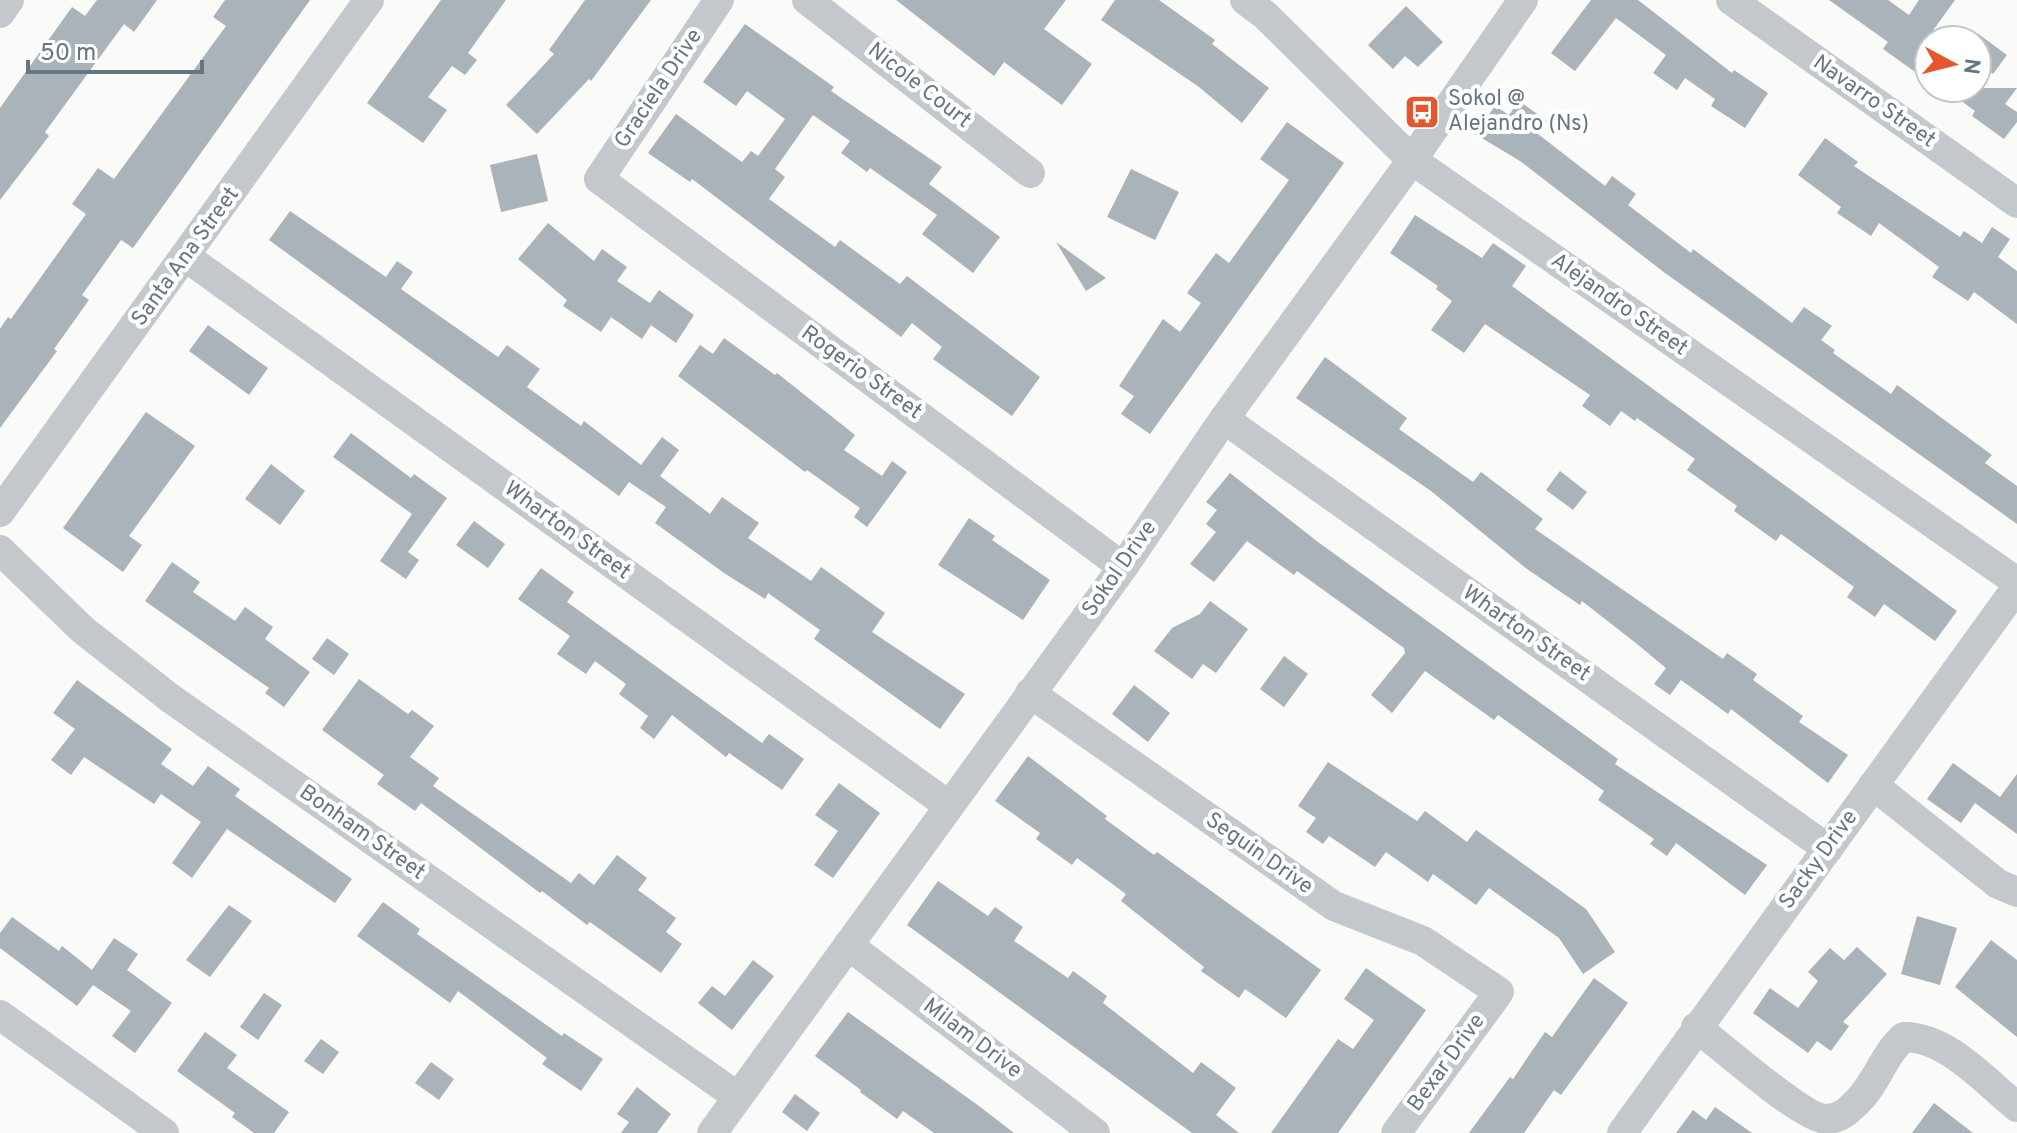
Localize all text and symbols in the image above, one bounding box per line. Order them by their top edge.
scale bar [28,24,202,74]
street label: Graciela Drive [609,24,709,154]
north arrow [1913,24,1993,104]
street label: Nicole Court [862,37,976,135]
text: 50 m [40,39,96,69]
street label: Navarro Street [1807,50,1941,154]
text: N [1956,57,1985,76]
place label: Sokol @ Alejandro (Ns) [1448,86,1589,138]
bus stop icon: Sokol @ Alejandro (Ns) [1403,93,1441,131]
street label: Santa Ana Street [126,182,246,332]
street label: Alejandro Street [1545,248,1693,362]
street label: Rogerio Street [795,320,927,426]
street label: Wharton Street [498,476,636,586]
street label: Sokol Drive [1077,516,1163,622]
street label: Wharton Street [1457,580,1595,688]
street label: Bonham Street [294,780,430,886]
street label: Sacky Drive [1774,805,1864,915]
street label: Seguin Drive [1200,807,1318,901]
street label: Milam Drive [917,993,1027,1085]
street label: Bexar Drive [1402,1009,1492,1117]

